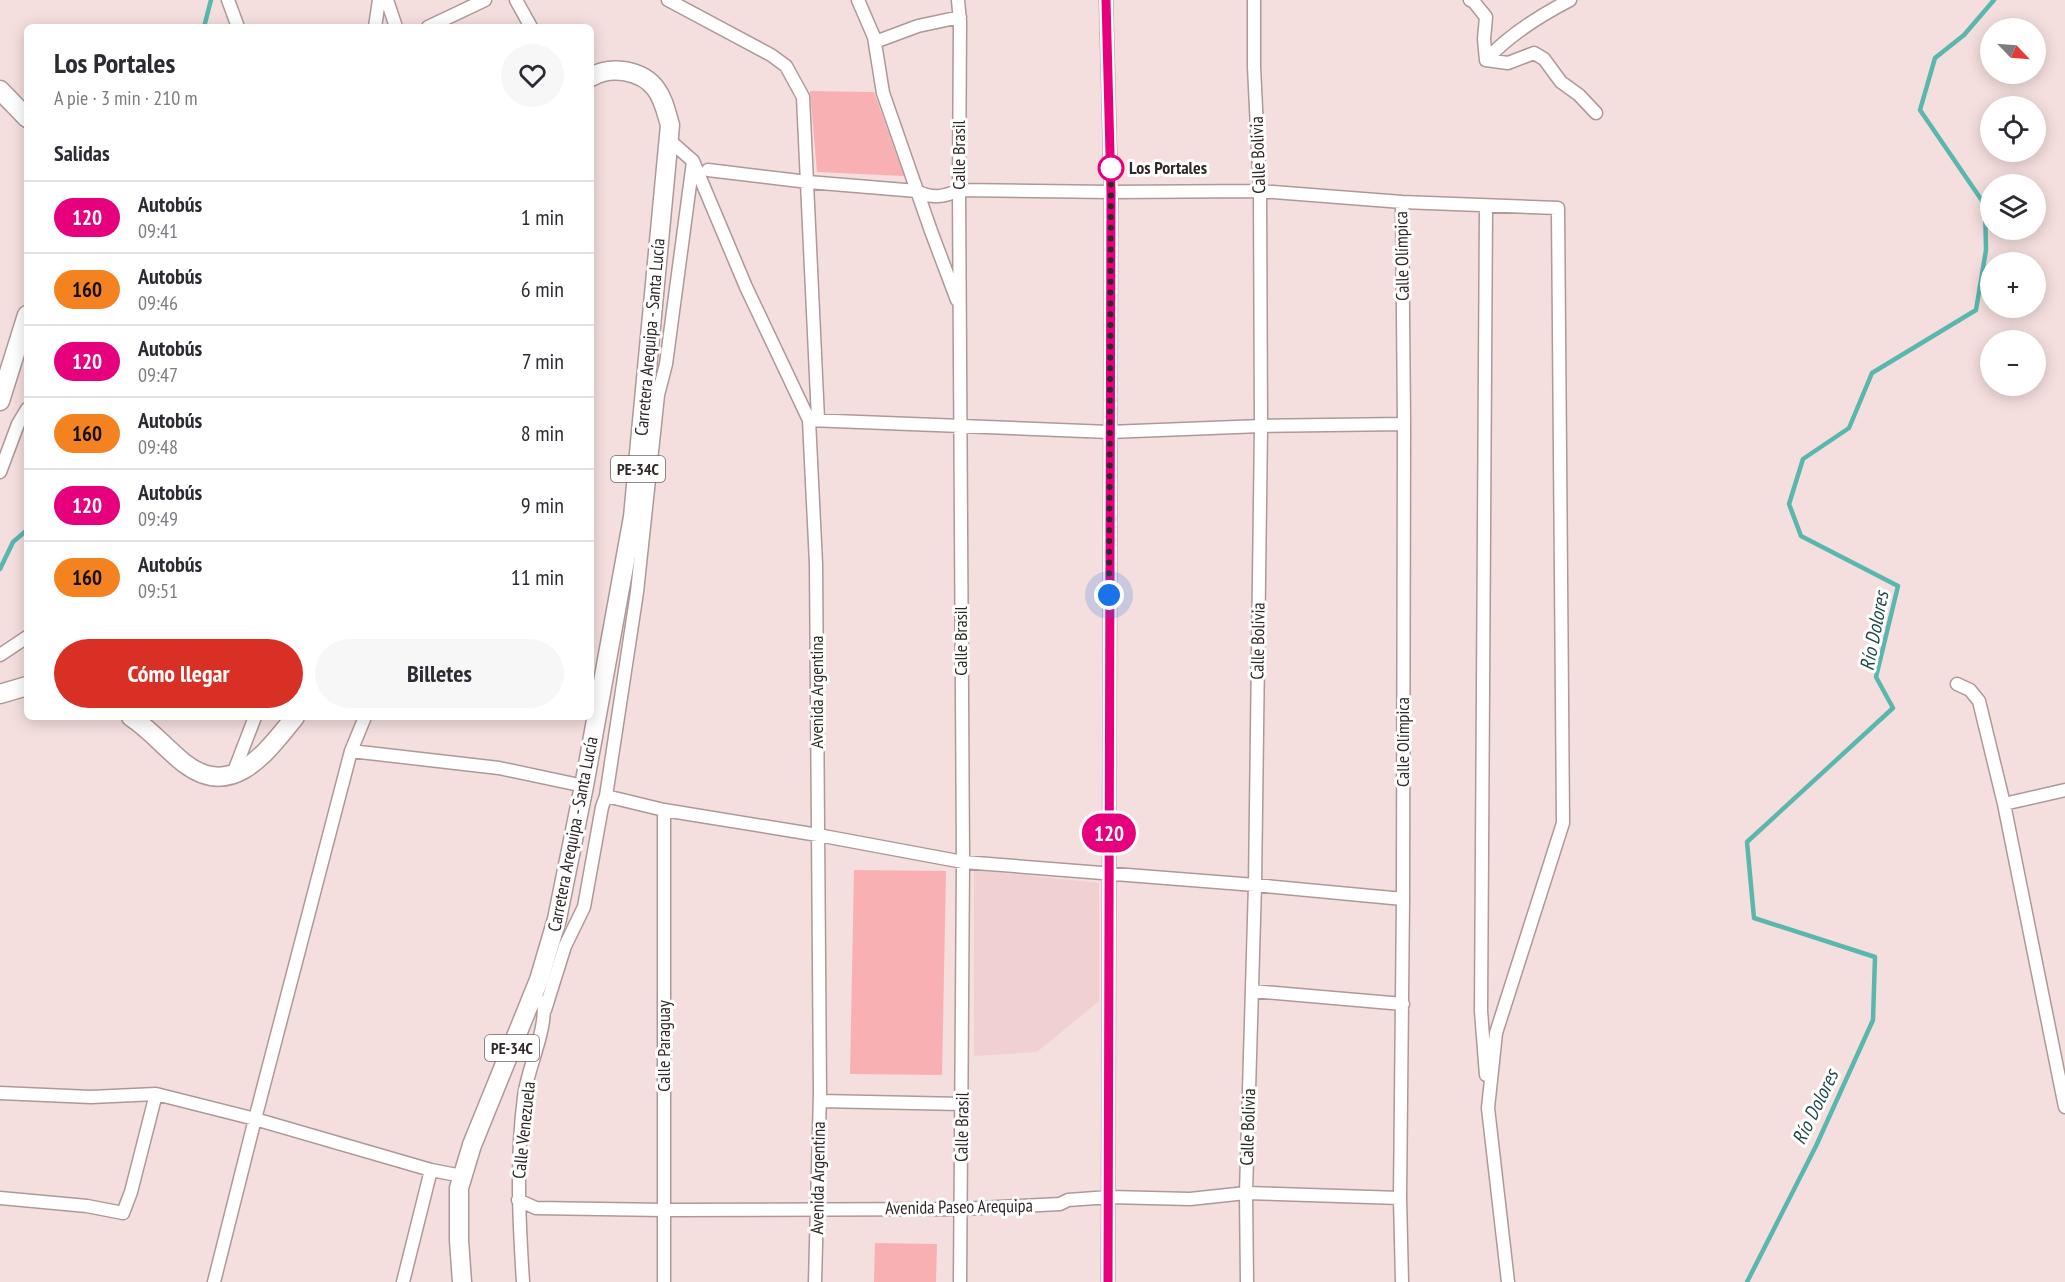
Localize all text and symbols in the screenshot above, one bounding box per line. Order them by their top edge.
north arrow [1980,18,2046,84]
map controls [1980,18,2046,396]
text: Los Portales [54,44,175,81]
button: heart [501,44,564,107]
text: A pie · 3 min · 210 m [54,85,197,111]
button: locate [1980,96,2046,162]
street label: Calle Bolivia [1245,116,1270,194]
street label: Calle Brasil [947,119,970,190]
text: Salidas [54,139,110,167]
marker: Los Portales [1098,155,1124,181]
place label: Los Portales [1129,156,1207,179]
button: layers [1980,174,2046,240]
text: Autobús [138,190,202,218]
text: 1 min [521,203,564,231]
text: 120 [72,204,102,231]
street label: Calle Olímpica [1389,211,1414,301]
text: 09:41 [138,218,178,244]
street label: Carretera Arequipa - Santa Lucía [629,237,670,437]
button: + [1980,252,2046,318]
text: Autobús [138,262,202,290]
text: 6 min [521,275,564,303]
text: 160 [72,276,102,303]
text: 09:46 [138,290,178,316]
button: − [1980,330,2046,396]
text: Autobús [138,334,202,362]
text: 7 min [522,347,564,375]
text: 120 [72,348,102,375]
text: 09:47 [138,362,178,388]
text: Autobús [138,406,202,434]
text: 8 min [521,419,564,447]
text: 160 [72,420,102,447]
text: 09:48 [138,434,178,460]
road number: PE-34C [611,456,665,482]
text: Autobús [138,478,202,506]
text: 9 min [521,491,564,519]
text: 120 [72,492,102,519]
text: 09:49 [138,506,178,532]
text: Autobús [138,550,202,578]
text: 11 min [511,563,564,591]
text: 160 [72,564,102,591]
text: 09:51 [138,578,178,604]
your location [1094,580,1124,610]
water label: Río Dolores [1854,587,1895,673]
street label: Calle Bolivia [1245,602,1270,680]
street label: Calle Brasil [949,605,972,676]
street label: Avenida Argentina [805,635,828,749]
button: Cómo llegar [54,639,303,708]
button: Billetes [315,639,564,708]
street label: Calle Olímpica [1391,697,1414,787]
street label: Carretera Arequipa - Santa Lucía [542,734,603,933]
line badge: 120 [1074,814,1144,852]
text: 120 [1094,820,1124,847]
street label: Calle Paraguay [652,1000,675,1092]
road number: PE-34C [485,1035,539,1061]
water label: Río Dolores [1786,1063,1845,1149]
street label: Calle Venezuela [507,1080,540,1180]
street label: Calle Bolivia [1235,1088,1260,1166]
street label: Calle Brasil [949,1091,974,1162]
street label: Avenida Argentina [805,1121,830,1235]
street label: Avenida Paseo Arequipa [885,1194,1033,1219]

